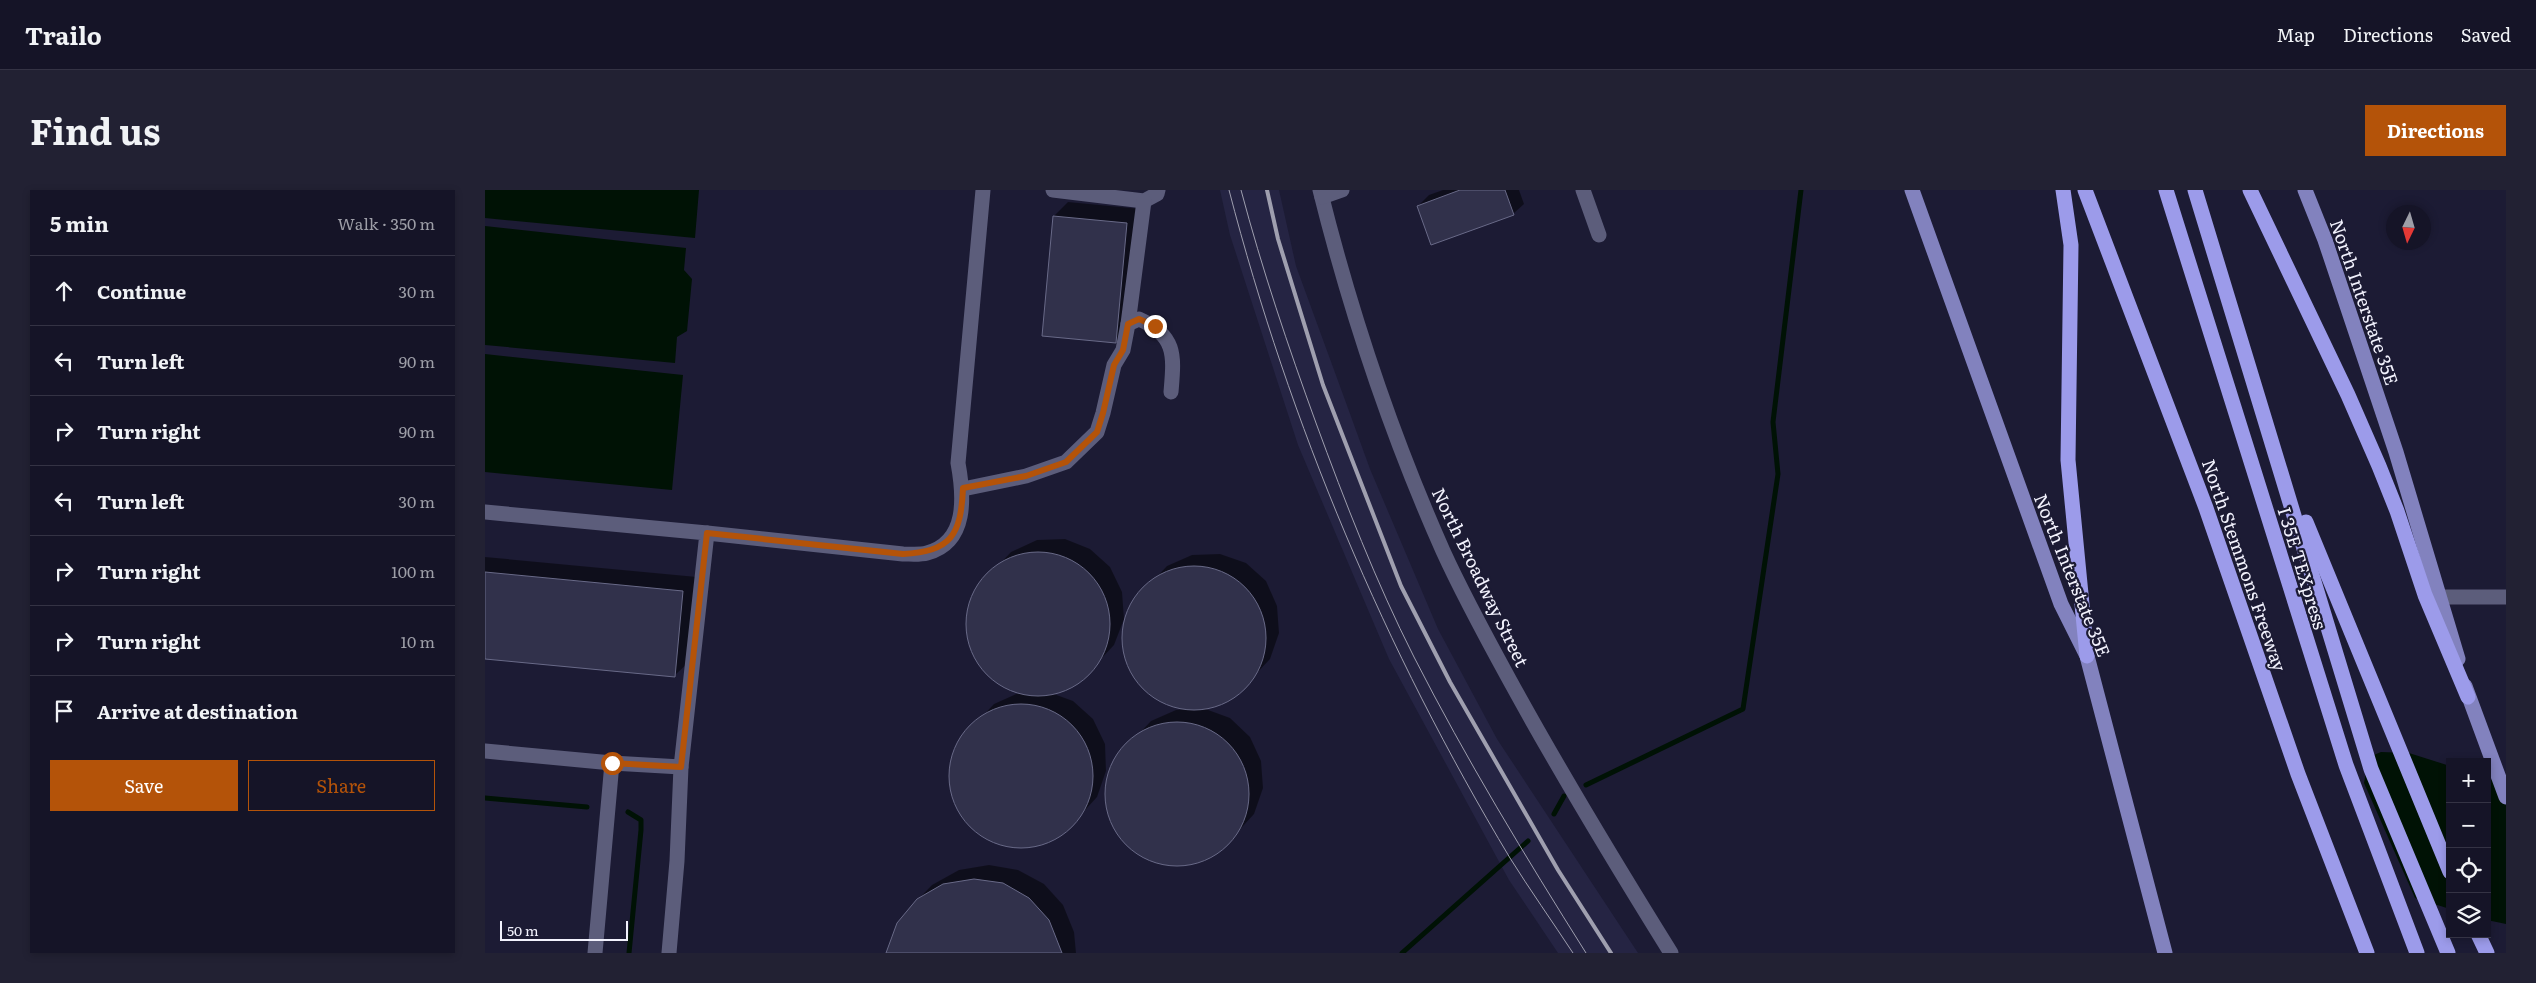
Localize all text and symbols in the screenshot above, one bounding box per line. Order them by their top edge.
text: Trailo [25,17,102,52]
text: Map [2277,21,2315,48]
text: Directions [2343,21,2433,48]
text: Saved [2461,21,2511,48]
text: Find us [30,104,160,156]
button: Directions [2365,105,2506,156]
north arrow [2386,205,2431,250]
text: 5 min [50,207,109,238]
text: Walk · 350 m [338,211,435,235]
street label: North Interstate 35E [2324,215,2406,389]
icon: ahead [50,277,78,305]
text: Continue [97,277,186,305]
text: 30 m [398,279,435,303]
route end [1144,315,1167,338]
icon: left [50,347,78,375]
text: Turn left [97,347,184,375]
text: 90 m [399,349,435,373]
icon: right [50,417,78,445]
text: Turn right [97,417,201,445]
text: 90 m [399,419,435,443]
street label: North Stemmons Freeway [2196,455,2294,675]
street label: North Broadway Street [1426,483,1536,672]
icon: left [50,487,78,515]
text: Turn left [97,487,184,515]
text: 30 m [398,489,435,513]
street label: North Interstate 35E [2028,489,2118,661]
street label: I 35E TEXpress [2272,503,2334,633]
icon: right [50,557,78,585]
text: Turn right [97,557,201,585]
text: 100 m [391,559,435,583]
icon: right [50,627,78,655]
text: Turn right [97,627,201,655]
text: 10 m [401,629,435,653]
icon: arrive [50,697,78,725]
text: Arrive at destination [97,697,298,725]
route start [601,752,624,775]
map controls [2446,758,2491,938]
button: + [2446,758,2491,803]
button: Save [50,760,238,811]
button: Share [248,760,435,811]
button: − [2446,803,2491,848]
button: locate [2446,848,2491,893]
button: layers [2446,893,2491,938]
scale bar [500,918,627,941]
text: 50 m [507,920,539,940]

